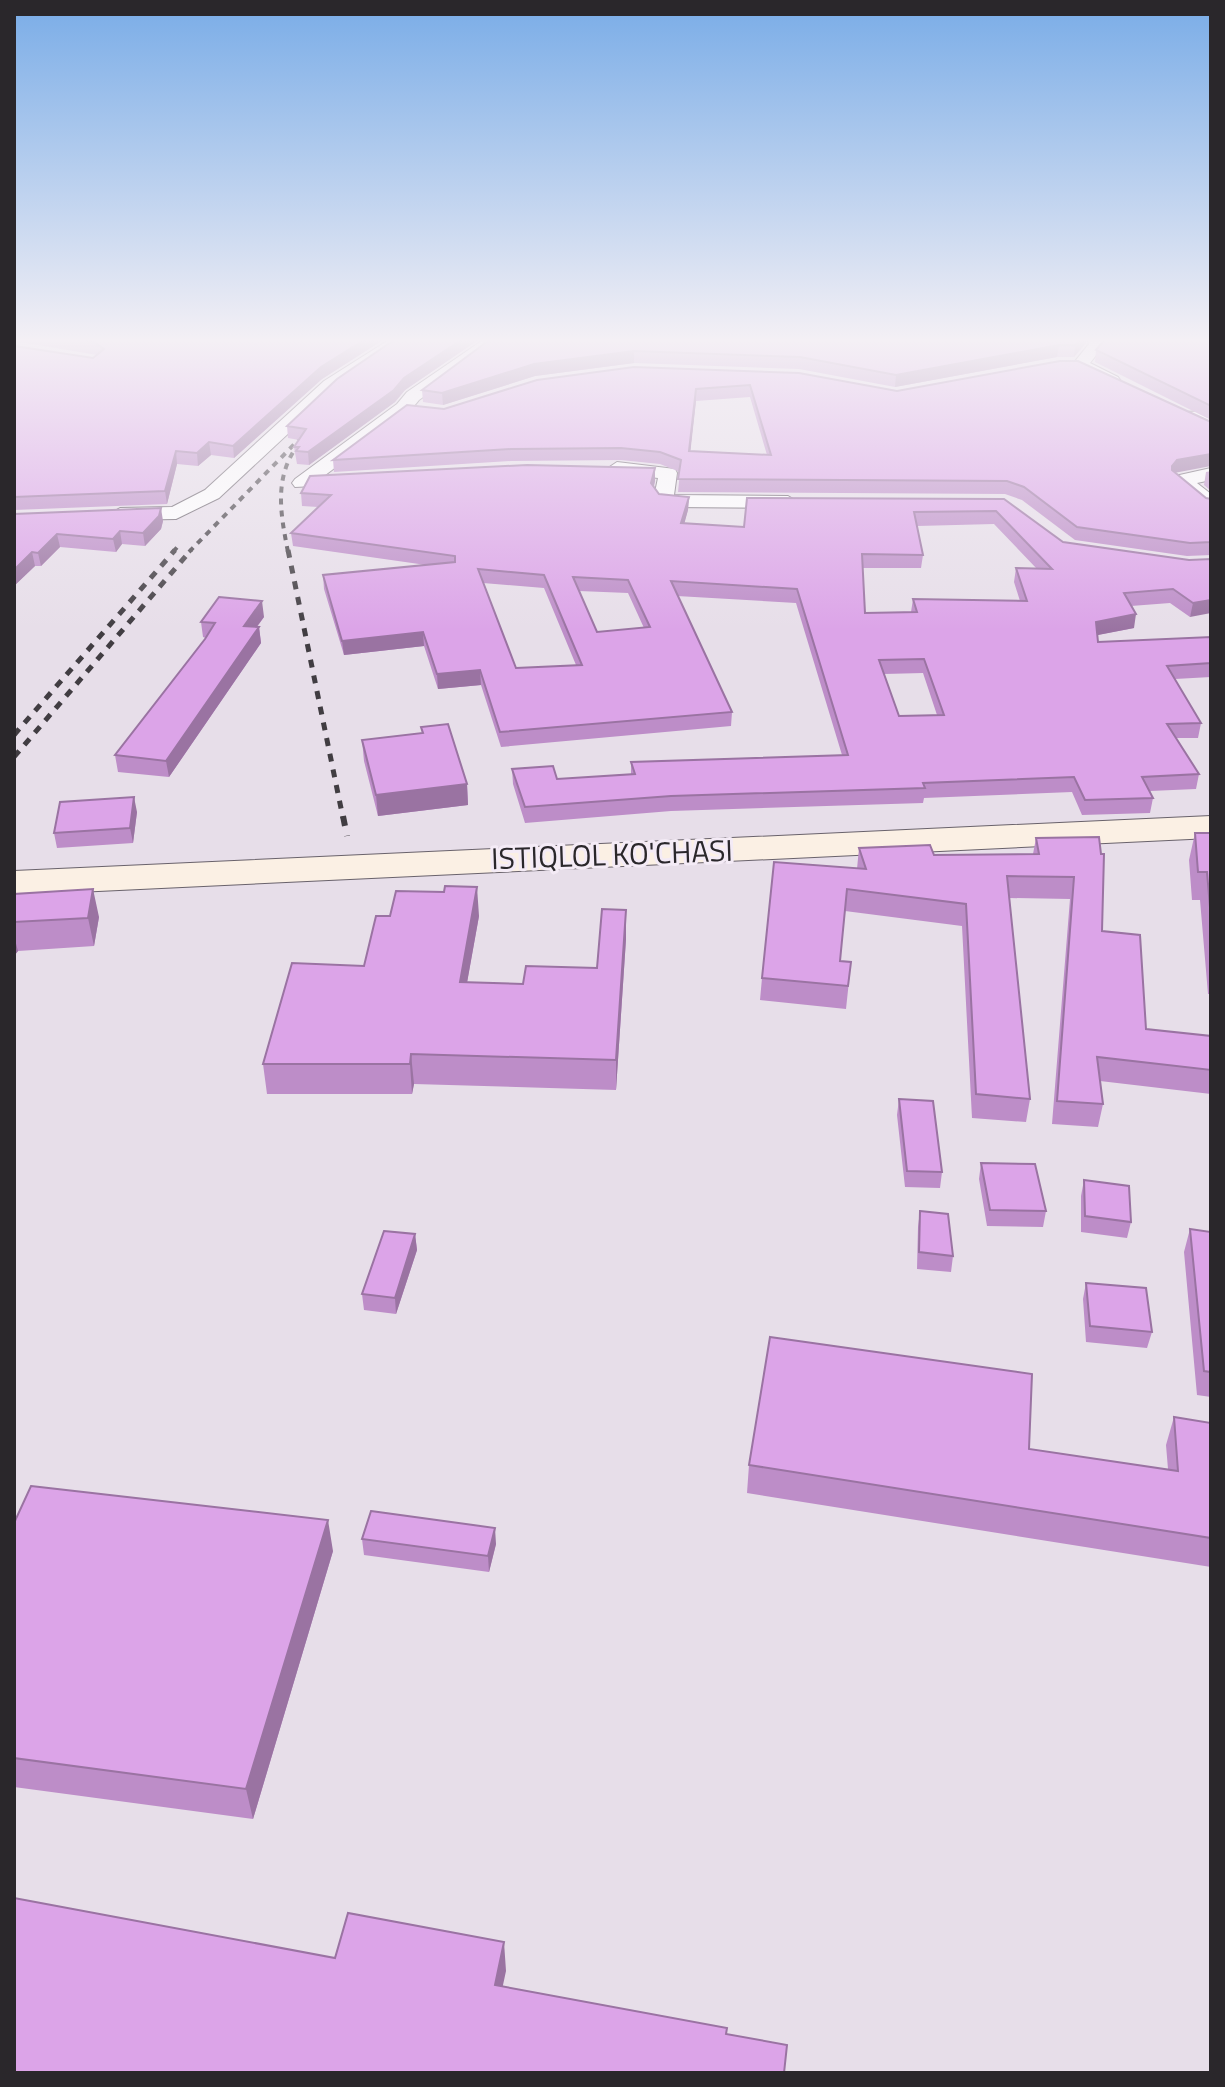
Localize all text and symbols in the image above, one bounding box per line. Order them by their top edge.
street label: ISTIQLOL KO'CHASI [490,827,734,881]

